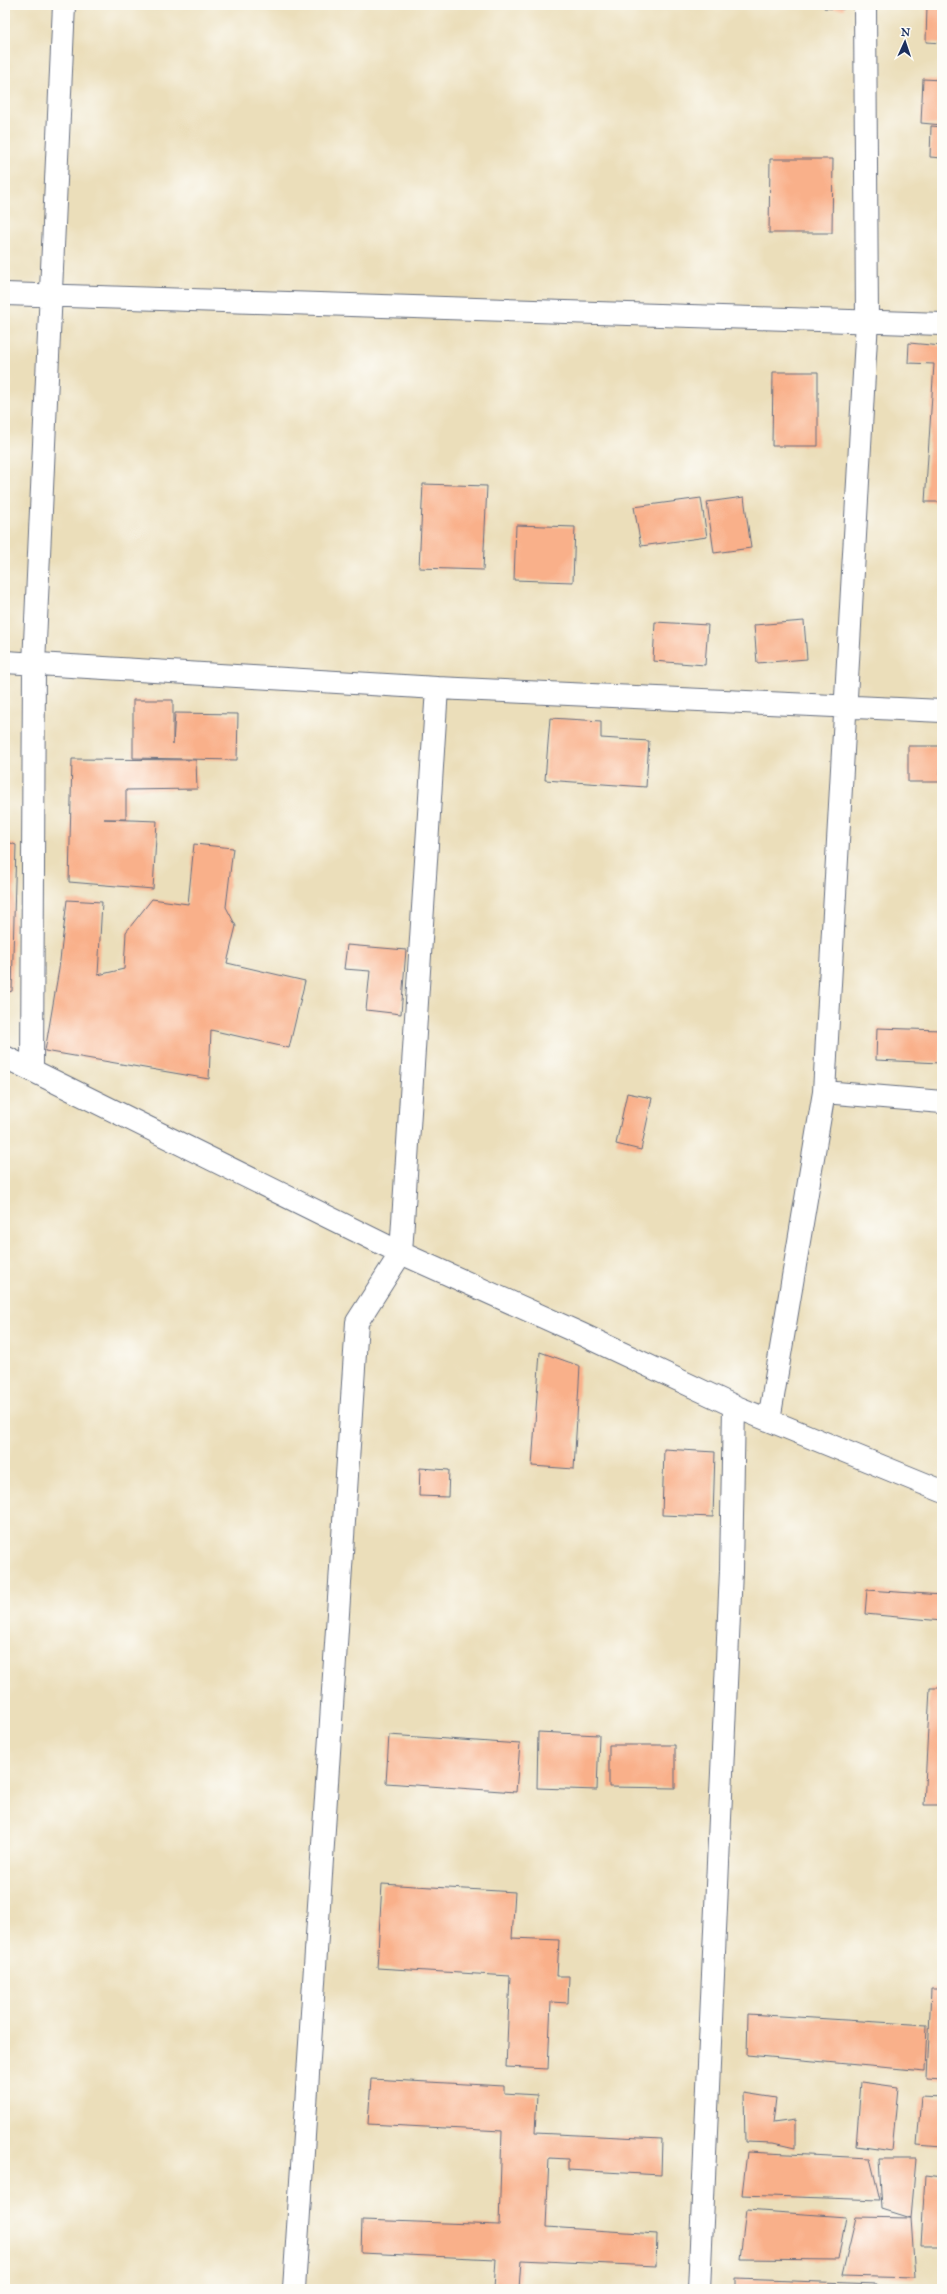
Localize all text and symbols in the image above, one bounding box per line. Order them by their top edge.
north arrow [885,22,925,62]
text: N [900,26,911,39]

